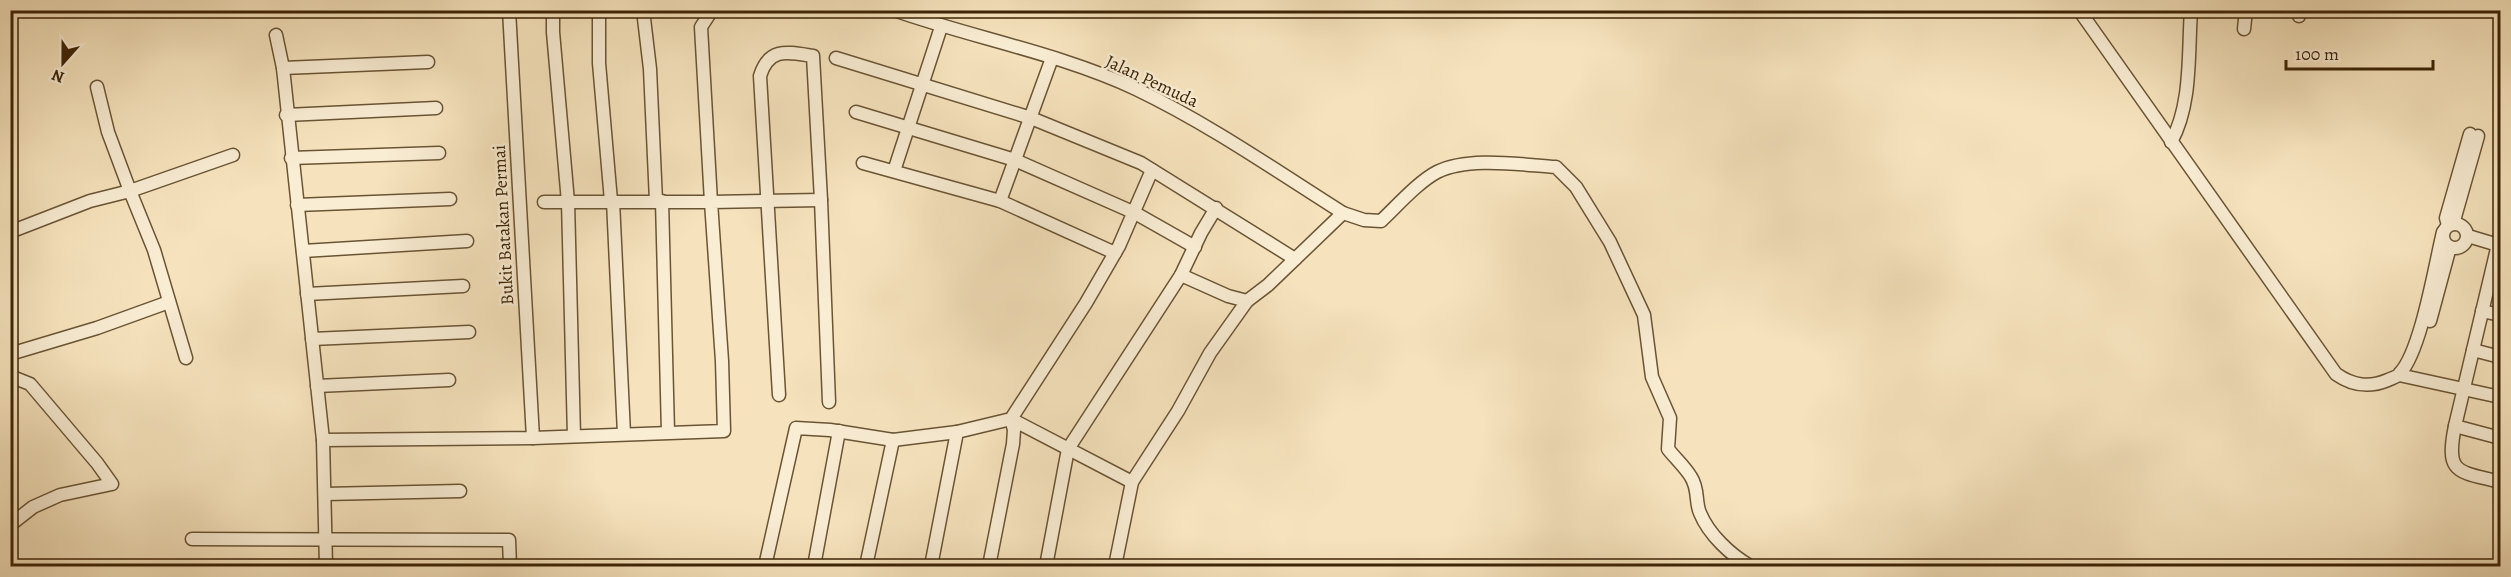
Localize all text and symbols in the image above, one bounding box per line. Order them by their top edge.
north arrow [33,33,93,93]
scale bar [2286,33,2433,71]
text: 100 m [2295,42,2339,66]
street label: Jalan Pemuda [1102,49,1203,113]
text: N [48,64,67,88]
street label: Bukit Batakan Permai [487,144,519,306]

